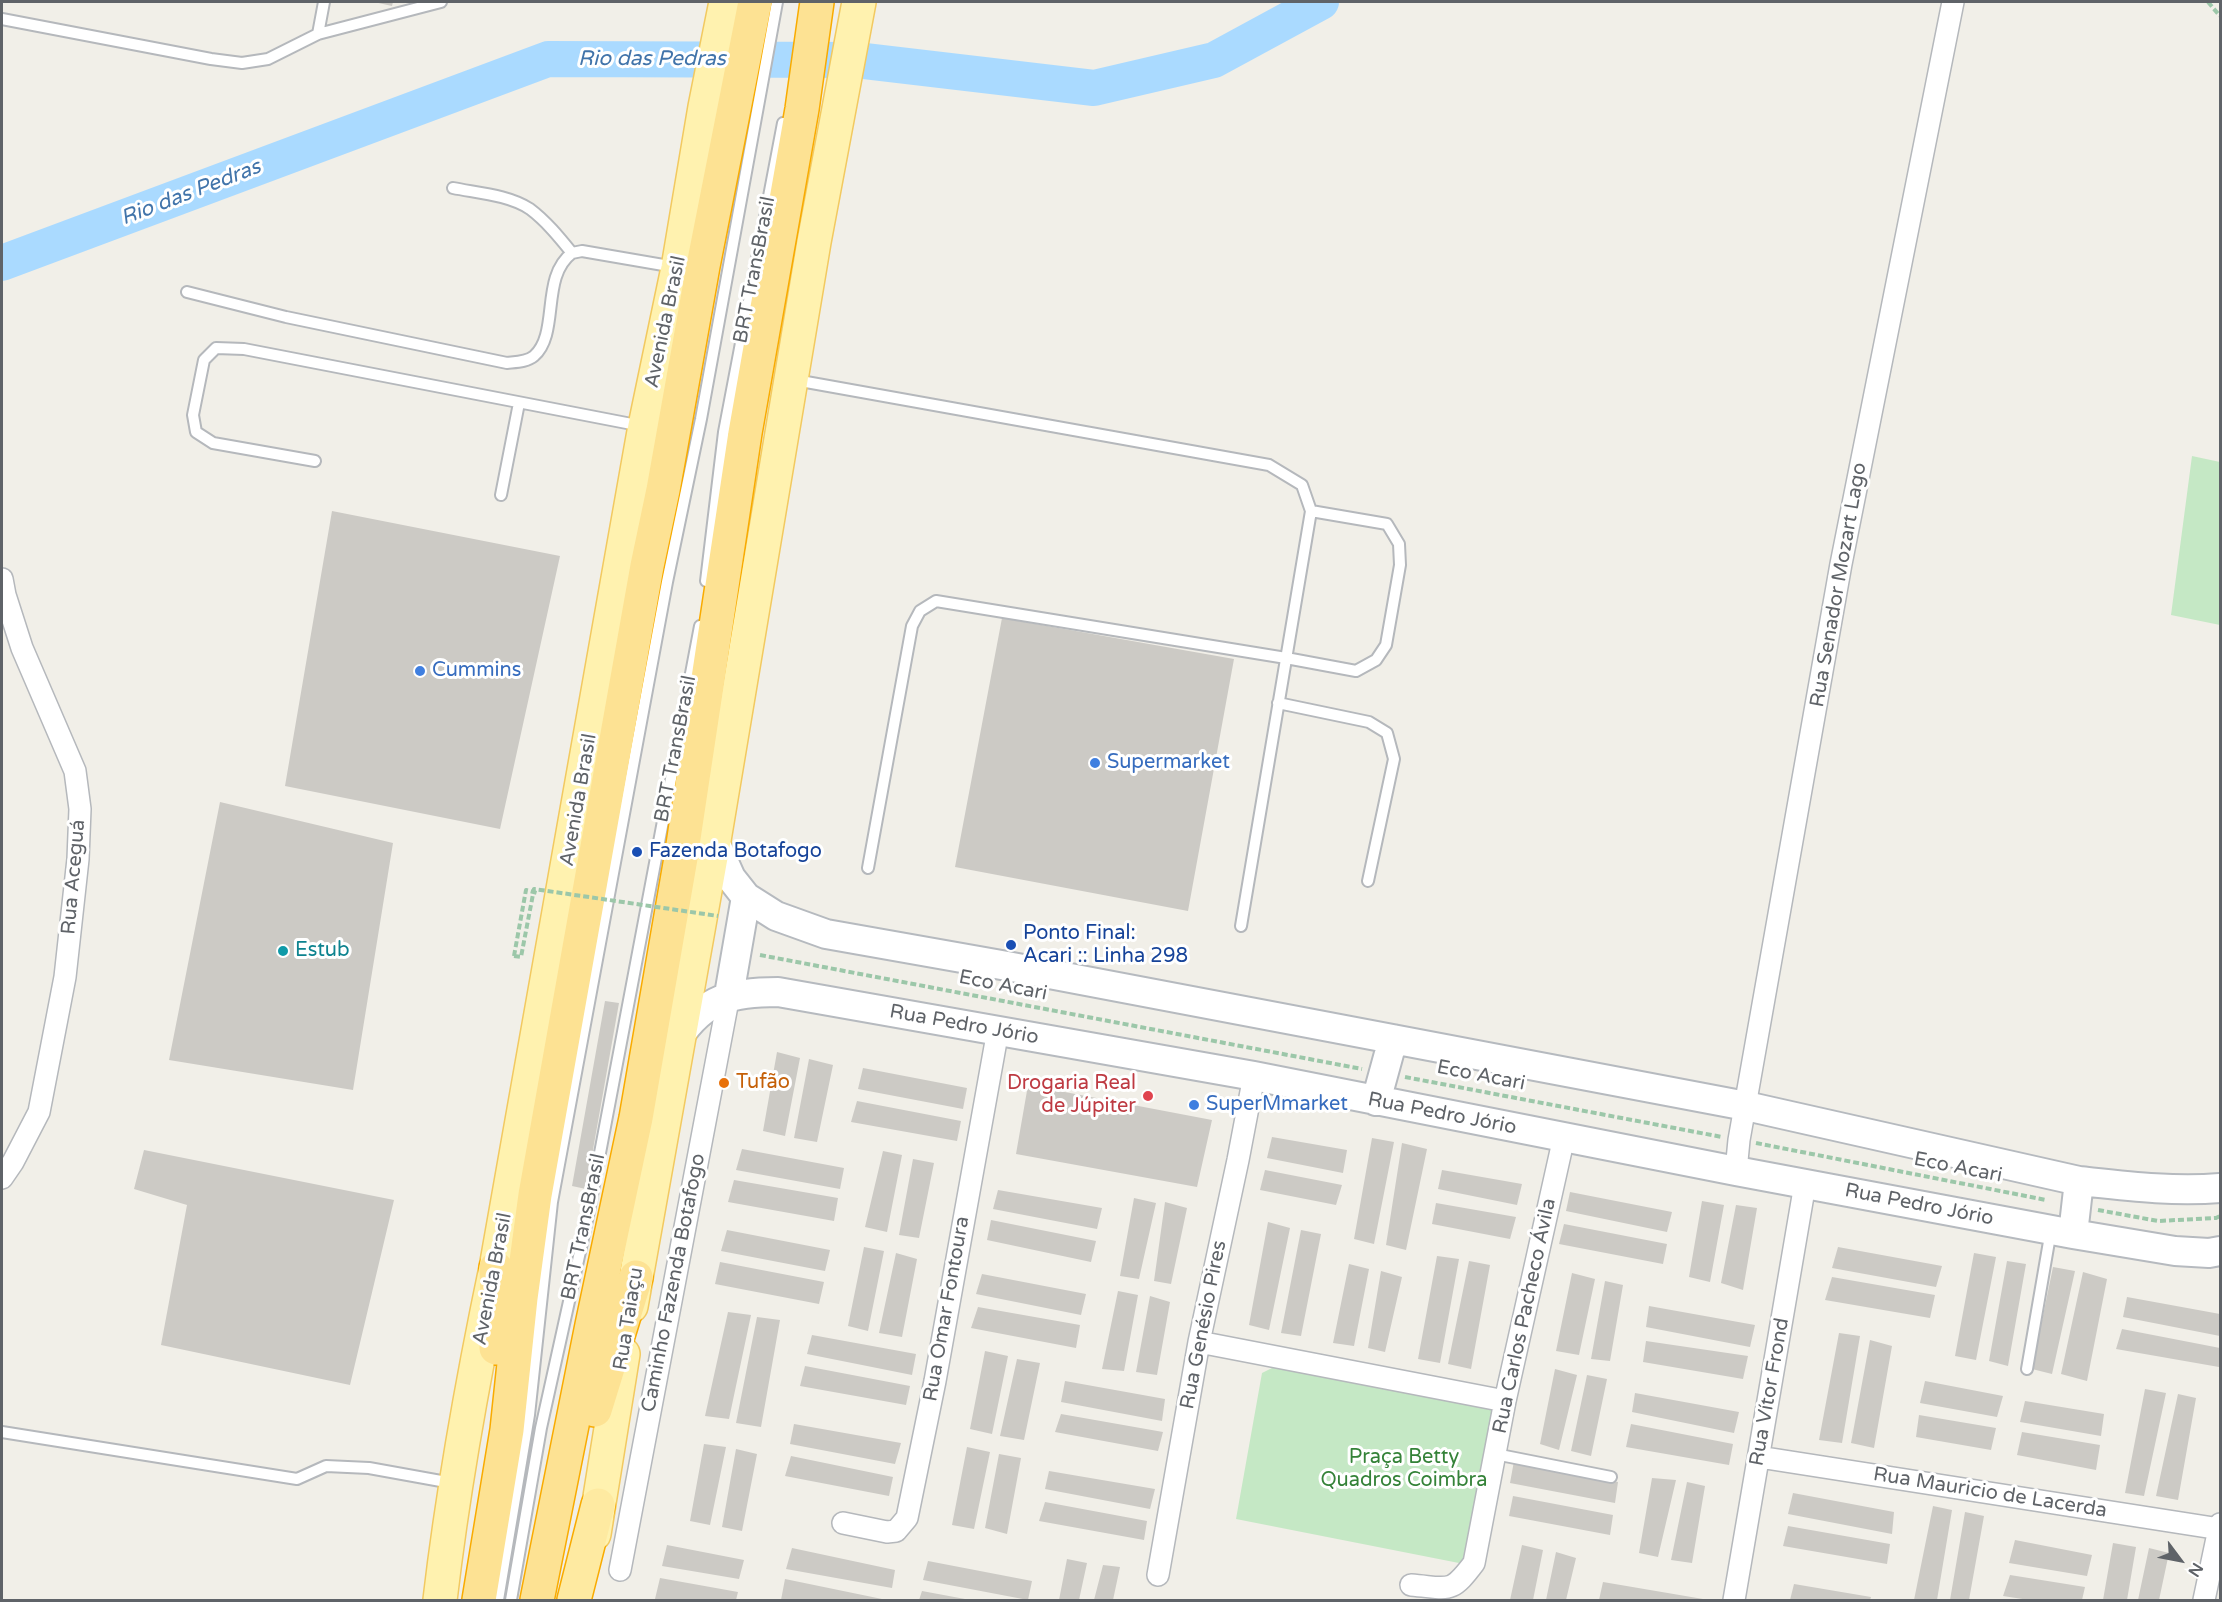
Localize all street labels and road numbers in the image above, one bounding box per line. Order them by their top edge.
street label: BRT TransBrasil [729,195,781,345]
street label: Avenida Brasil [640,254,692,390]
street label: Rua Senador Mozart Lago [1806,461,1872,709]
street label: BRT TransBrasil [650,674,702,824]
street label: Avenida Brasil [556,732,602,868]
street label: Rua Aceguá [57,818,91,936]
street label: Eco Acari [957,966,1049,1006]
street label: Rua Pedro Jório [888,1000,1040,1050]
street label: Eco Acari [1435,1056,1527,1096]
street label: Rua Pedro Jório [1366,1088,1518,1140]
street label: Eco Acari [1912,1148,2004,1188]
street label: BRT TransBrasil [557,1152,611,1302]
street label: Caminho Fazenda Botafogo [637,1152,711,1414]
street label: Rua Pedro Jório [1843,1179,1995,1231]
street label: Rua Carlos Pacheco Ávila [1488,1196,1562,1436]
street label: Avenida Brasil [468,1211,518,1347]
street label: Rua Omar Fontoura [919,1215,975,1403]
street label: Rua Genésio Pires [1176,1239,1232,1411]
street label: Rua Taiaçu [609,1266,649,1372]
street label: Rua Vítor Frond [1745,1316,1795,1468]
street label: Rua Mauricio de Lacerda [1871,1463,2109,1523]

